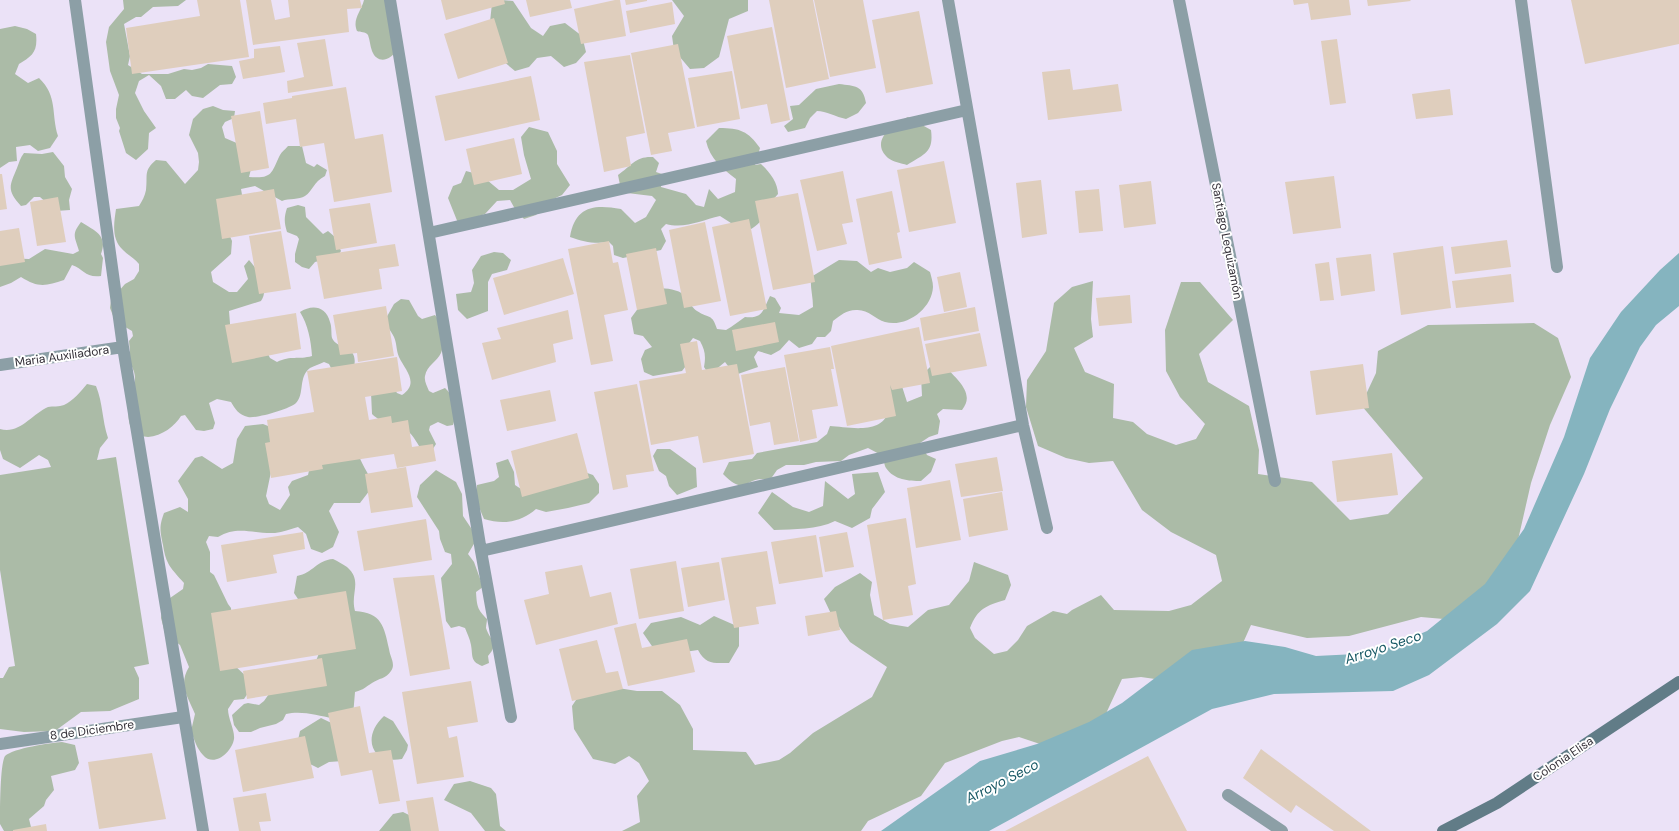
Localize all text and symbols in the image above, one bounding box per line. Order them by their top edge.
street label: Santiago Lequizamón [1208,181,1246,301]
street label: Maria Auxiliadora [14,341,110,371]
water label: Arroyo Seco [1341,626,1424,668]
street label: 8 de Diciembre [49,716,135,744]
street label: Colonia Elisa [1530,733,1596,785]
water label: Arroyo Seco [962,755,1042,808]

